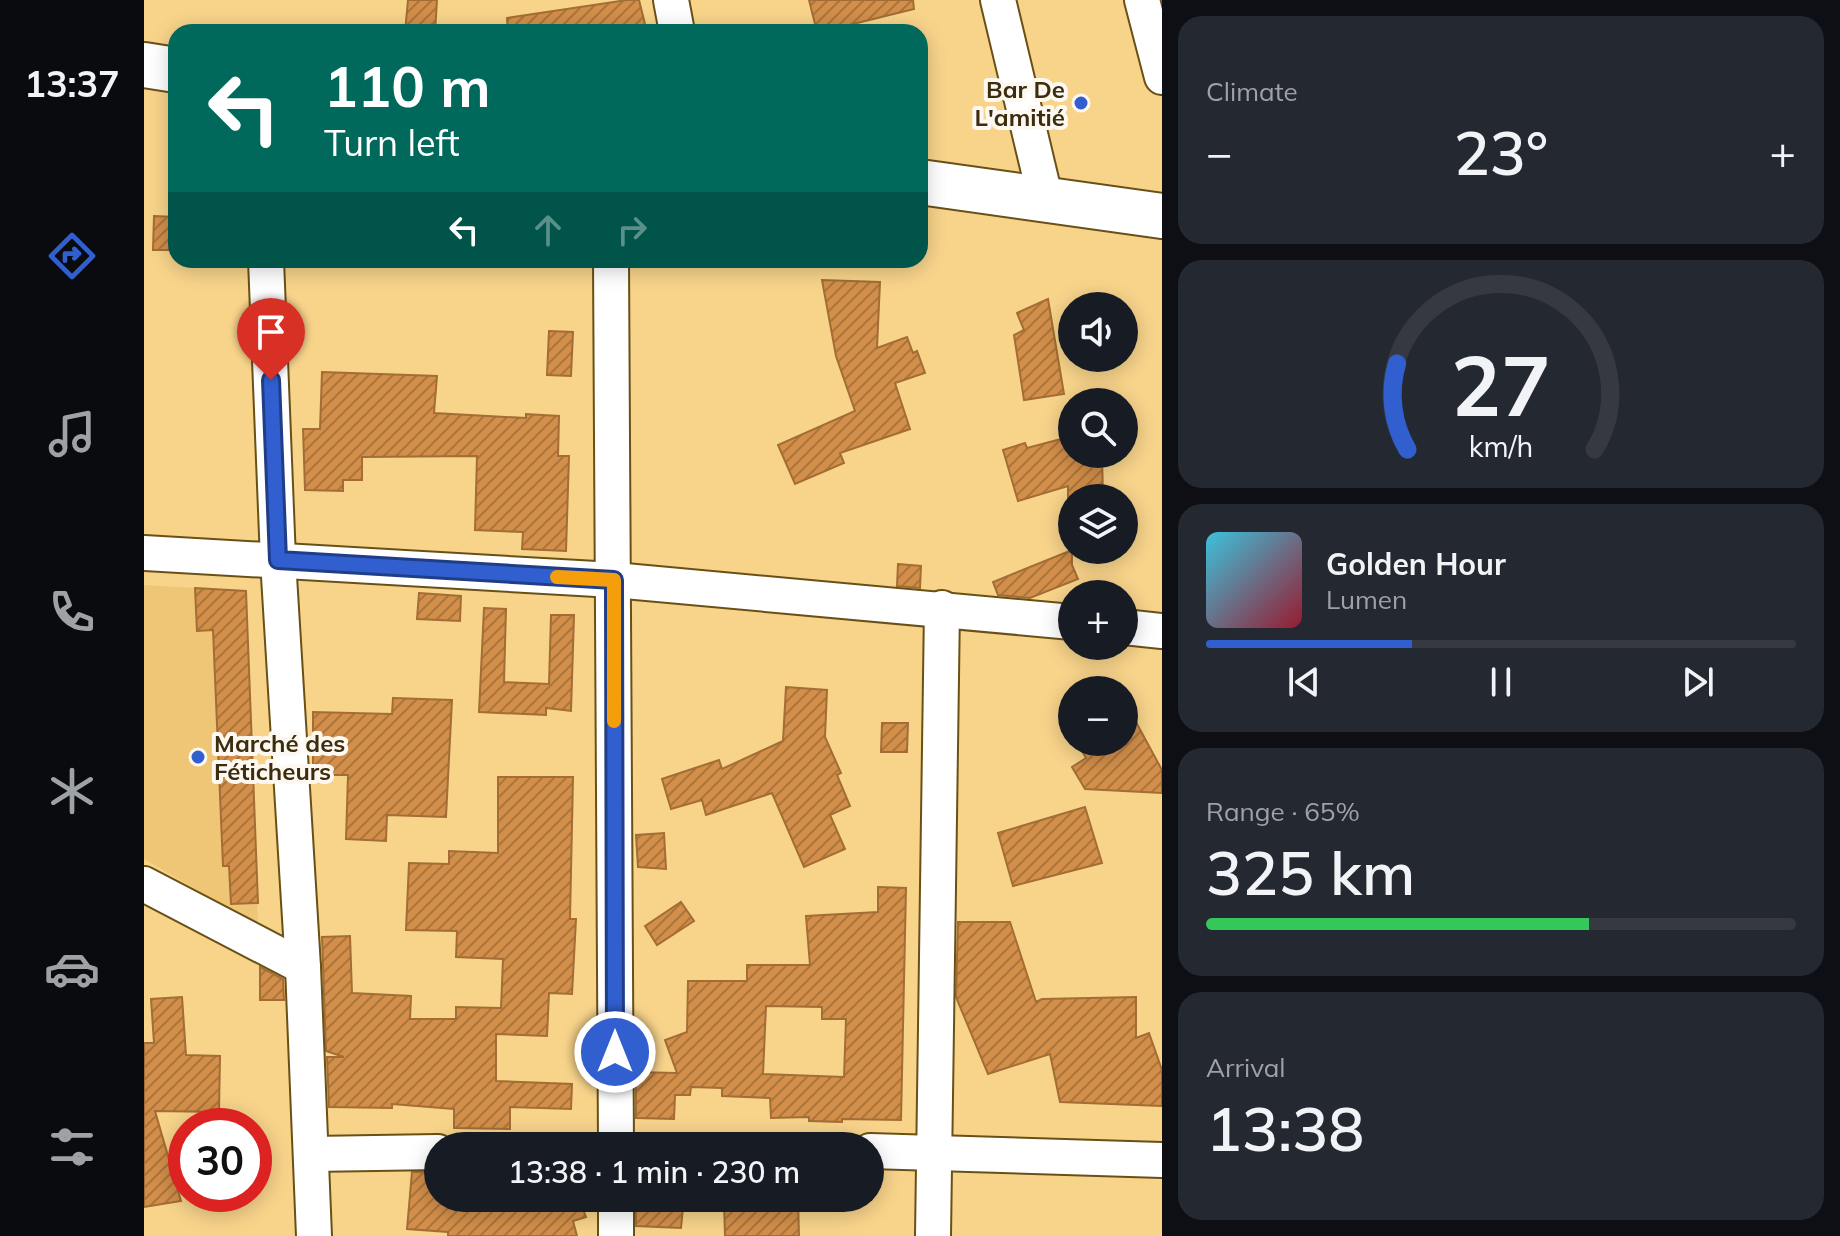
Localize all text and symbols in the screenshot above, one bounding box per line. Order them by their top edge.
text: 110 m [324,51,491,121]
icon: left [192,56,296,160]
text: 13:37 [24,61,120,106]
place label: Bar De L'amitié [974,74,1065,132]
text: Climate [1206,75,1298,108]
marker: Bar De L'amitié [1072,94,1090,112]
text: 23° [1454,115,1548,190]
text: Turn left [324,120,460,165]
text: − [1206,125,1232,180]
text: + [1770,125,1796,180]
icon: left [442,208,486,252]
icon: ahead [526,208,570,252]
icon: right [610,208,654,252]
icon: directions [44,228,100,284]
map controls [1058,292,1138,756]
button: sound [1058,292,1138,372]
pin [237,298,305,380]
icon: arrive [249,310,293,354]
text: 27 [1451,332,1551,437]
button: search [1058,388,1138,468]
icon: music [44,406,100,462]
text: km/h [1469,428,1533,464]
button: layers [1058,484,1138,564]
text: Golden Hour [1326,545,1506,583]
button: + [1058,580,1138,660]
text: Lumen [1326,583,1407,616]
icon: phone [44,584,100,640]
icon: previous [1282,660,1326,704]
icon: pause [1479,660,1523,704]
icon: next [1676,660,1720,704]
button: − [1058,676,1138,756]
place label: Marché des Féticheurs [214,728,345,786]
marker: Marché des Féticheurs [189,748,207,766]
icon: climate [44,763,100,819]
text: Range · 65% [1206,795,1360,828]
text: 325 km [1206,835,1415,910]
icon: car [44,941,100,997]
position arrow [573,1010,657,1094]
text: Arrival [1206,1051,1286,1084]
text: 13:38 [1206,1091,1364,1166]
speed limit sign: 30 [168,1108,272,1212]
icon: filters [44,1119,100,1175]
text: 13:38 · 1 min · 230 m [508,1153,800,1191]

